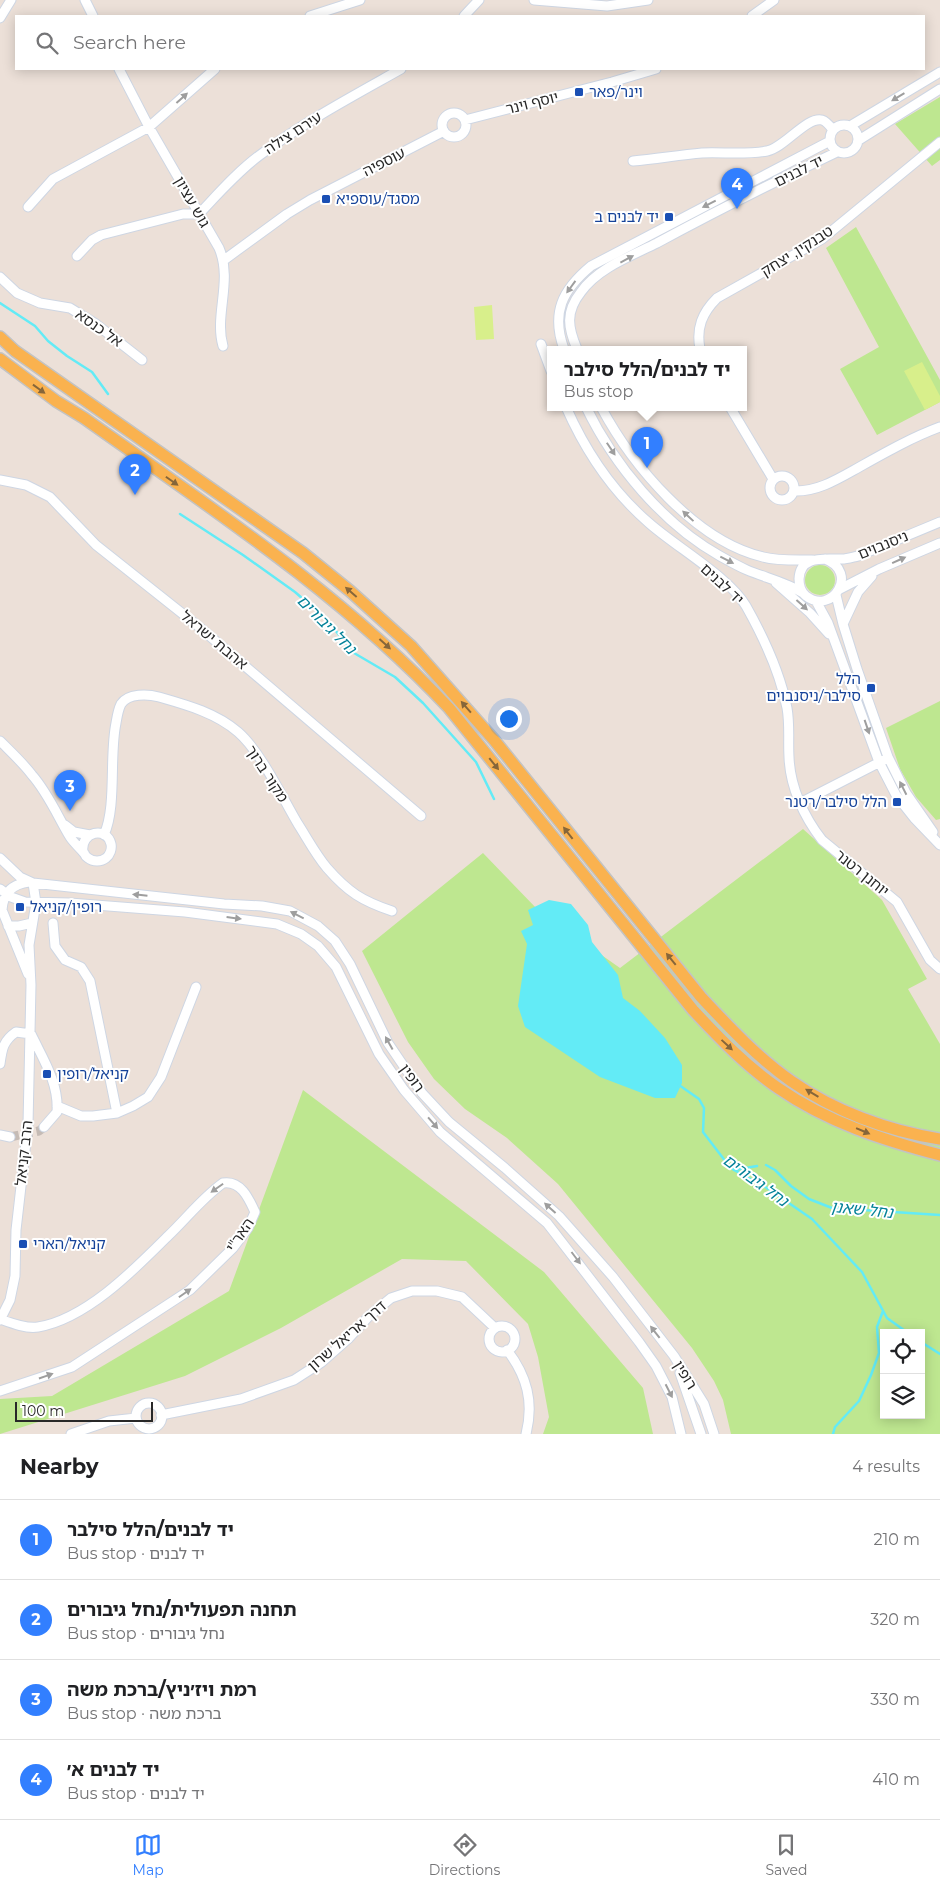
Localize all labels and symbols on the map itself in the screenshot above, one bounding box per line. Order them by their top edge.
place label: וינר/פאר [589,82,643,101]
marker: וינר/פאר [573,86,585,98]
street label: יוסף וינר [504,87,560,118]
one-way arrow [176,93,189,104]
one-way arrow [892,93,905,102]
street label: עירם צילה [260,107,325,158]
street label: עוספיה [359,143,408,180]
street label: יד לבנים [771,151,826,190]
pin: 4 [721,168,753,209]
street label: גוש עציון [170,173,215,231]
place label: מסגד/עוספיא [336,189,420,208]
marker: מסגד/עוספיא [320,193,332,205]
one-way arrow [702,200,716,208]
place label: יד לבנים ב [594,207,659,226]
marker: יד לבנים ב [663,211,675,223]
street label: טבנקין, יצחק [757,221,836,280]
one-way arrow [620,254,634,263]
one-way arrow [566,280,576,294]
street label: אל כנסא [72,304,127,351]
one-way arrow [32,384,46,394]
pin: 1 [631,427,663,468]
one-way arrow [606,442,615,456]
pin: 2 [119,454,151,495]
one-way arrow [166,476,179,486]
one-way arrow [682,510,694,522]
street label: ניסנבוים [855,526,911,563]
one-way arrow [892,555,906,563]
one-way arrow [720,556,735,564]
street label: יד לבנים [697,559,748,608]
one-way arrow [346,586,358,598]
water label: נחל גיבורים [293,591,361,658]
one-way arrow [796,599,808,611]
street label: אהבת ישראל [177,606,252,673]
one-way arrow [378,638,390,650]
place label: הלל סילבר/ניסנבוים [766,669,861,705]
marker: הלל סילבר/ניסנבוים [865,682,877,694]
one-way arrow [461,701,472,713]
your location [496,706,522,732]
one-way arrow [863,720,871,735]
street label: מקור ברוך [242,742,293,806]
one-way arrow [488,757,500,769]
pin: 3 [54,770,86,811]
one-way arrow [899,780,907,795]
place label: הלל סילבר/רטנר [785,792,887,811]
marker: הלל סילבר/רטנר [891,796,903,808]
one-way arrow [563,827,574,840]
street label: יוחנן רטנר [831,845,893,900]
one-way arrow [131,891,147,899]
place label: רופין/קניאל [30,897,102,916]
marker: רופין/קניאל [14,901,26,913]
one-way arrow [289,911,304,919]
one-way arrow [226,914,242,922]
one-way arrow [666,953,677,966]
one-way arrow [384,1036,393,1050]
one-way arrow [720,1039,732,1051]
street label: רופין [396,1060,429,1096]
place label: קניאל/רופין [57,1064,129,1083]
marker: קניאל/רופין [41,1068,53,1080]
one-way arrow [806,1089,819,1098]
one-way arrow [427,1116,438,1129]
street label: הרב קניאל [11,1119,36,1187]
one-way arrow [856,1128,870,1136]
water label: נחל גיבורים [719,1150,793,1211]
one-way arrow [210,1183,224,1193]
water label: נחל שאנן [830,1197,895,1222]
one-way arrow [545,1202,557,1214]
street label: האר"י [221,1214,258,1255]
place label: קניאל/הארי [33,1234,106,1253]
marker: קניאל/הארי [17,1238,29,1250]
one-way arrow [570,1251,581,1264]
one-way arrow [178,1288,192,1298]
street label: דרך אריאל שרון [303,1296,390,1375]
one-way arrow [650,1325,660,1339]
street label: רופין [669,1357,702,1393]
one-way arrow [39,1372,54,1379]
one-way arrow [665,1384,673,1398]
scale bar [15,1399,152,1422]

